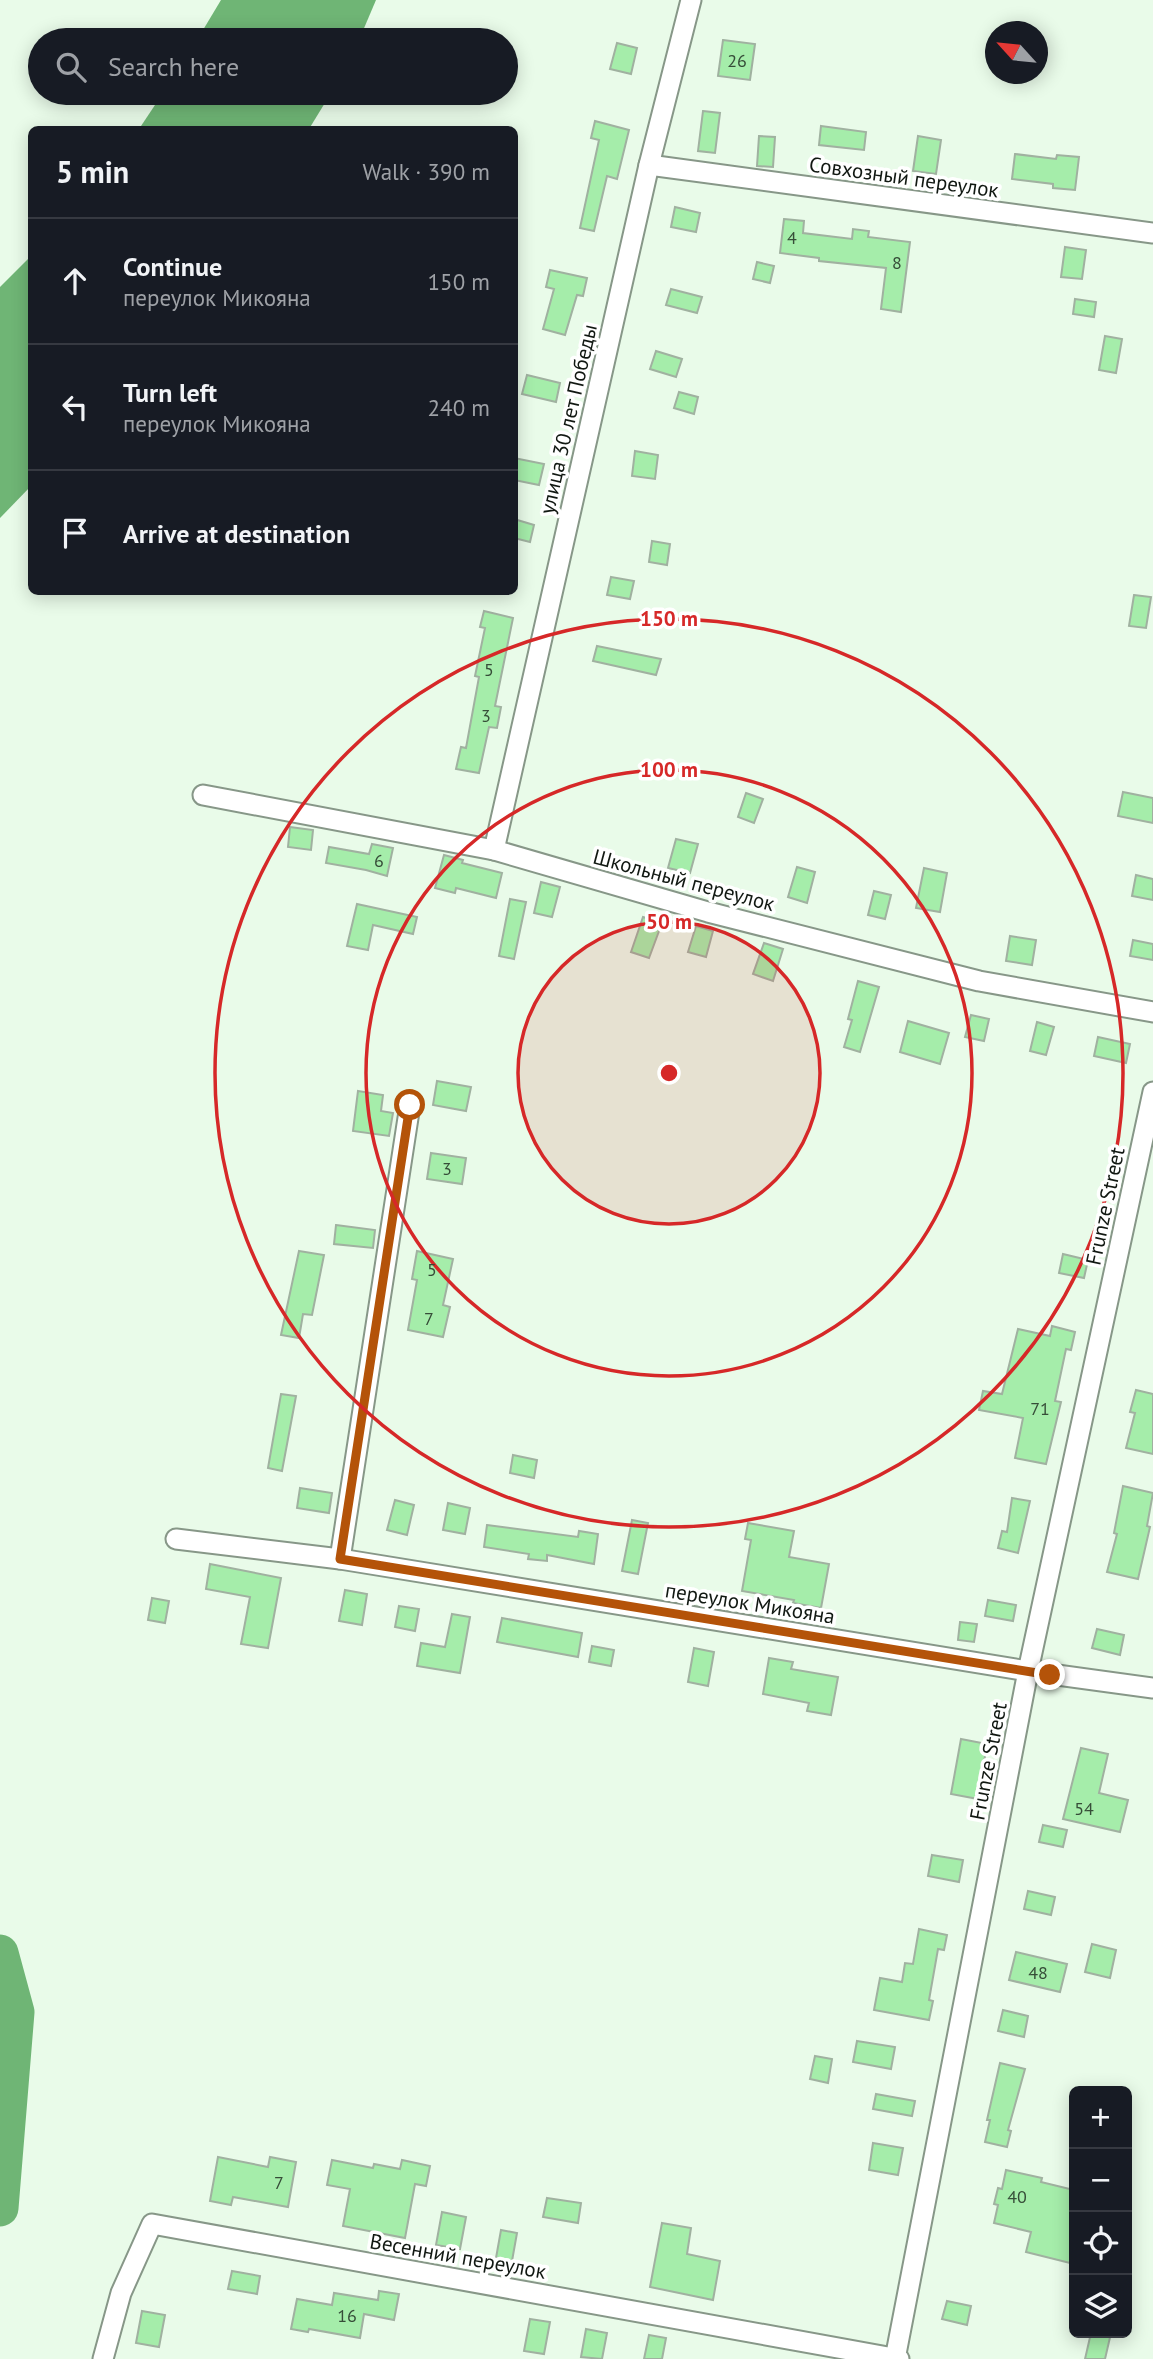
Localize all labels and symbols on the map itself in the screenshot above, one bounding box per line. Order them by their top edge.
north arrow [985,21,1048,84]
house number: 26 [727,49,747,72]
street label: Совхозный переулок [808,150,1000,204]
house number: 4 [787,226,797,249]
house number: 8 [892,251,902,274]
street label: улица 30 лет Победы [533,322,603,516]
text: 150 m [640,605,698,632]
house number: 5 [484,658,494,681]
house number: 3 [481,704,491,727]
text: 100 m [640,756,698,783]
street label: Школьный переулок [590,843,778,917]
house number: 6 [374,849,384,872]
text: 50 m [646,908,692,935]
centre of rings [657,1061,681,1085]
route start [394,1089,425,1120]
street label: Frunze Street [1079,1145,1131,1267]
house number: 3 [442,1157,452,1180]
house number: 5 [427,1258,437,1281]
house number: 7 [424,1307,434,1330]
house number: 71 [1030,1397,1050,1420]
street label: переулок Микояна [663,1576,837,1630]
route end [1034,1659,1065,1690]
street label: Frunze Street [963,1700,1013,1822]
house number: 54 [1074,1797,1094,1820]
house number: 48 [1028,1961,1048,1984]
house number: 7 [274,2171,284,2194]
house number: 40 [1007,2185,1027,2208]
street label: Весенний переулок [368,2227,548,2285]
house number: 16 [337,2304,357,2327]

